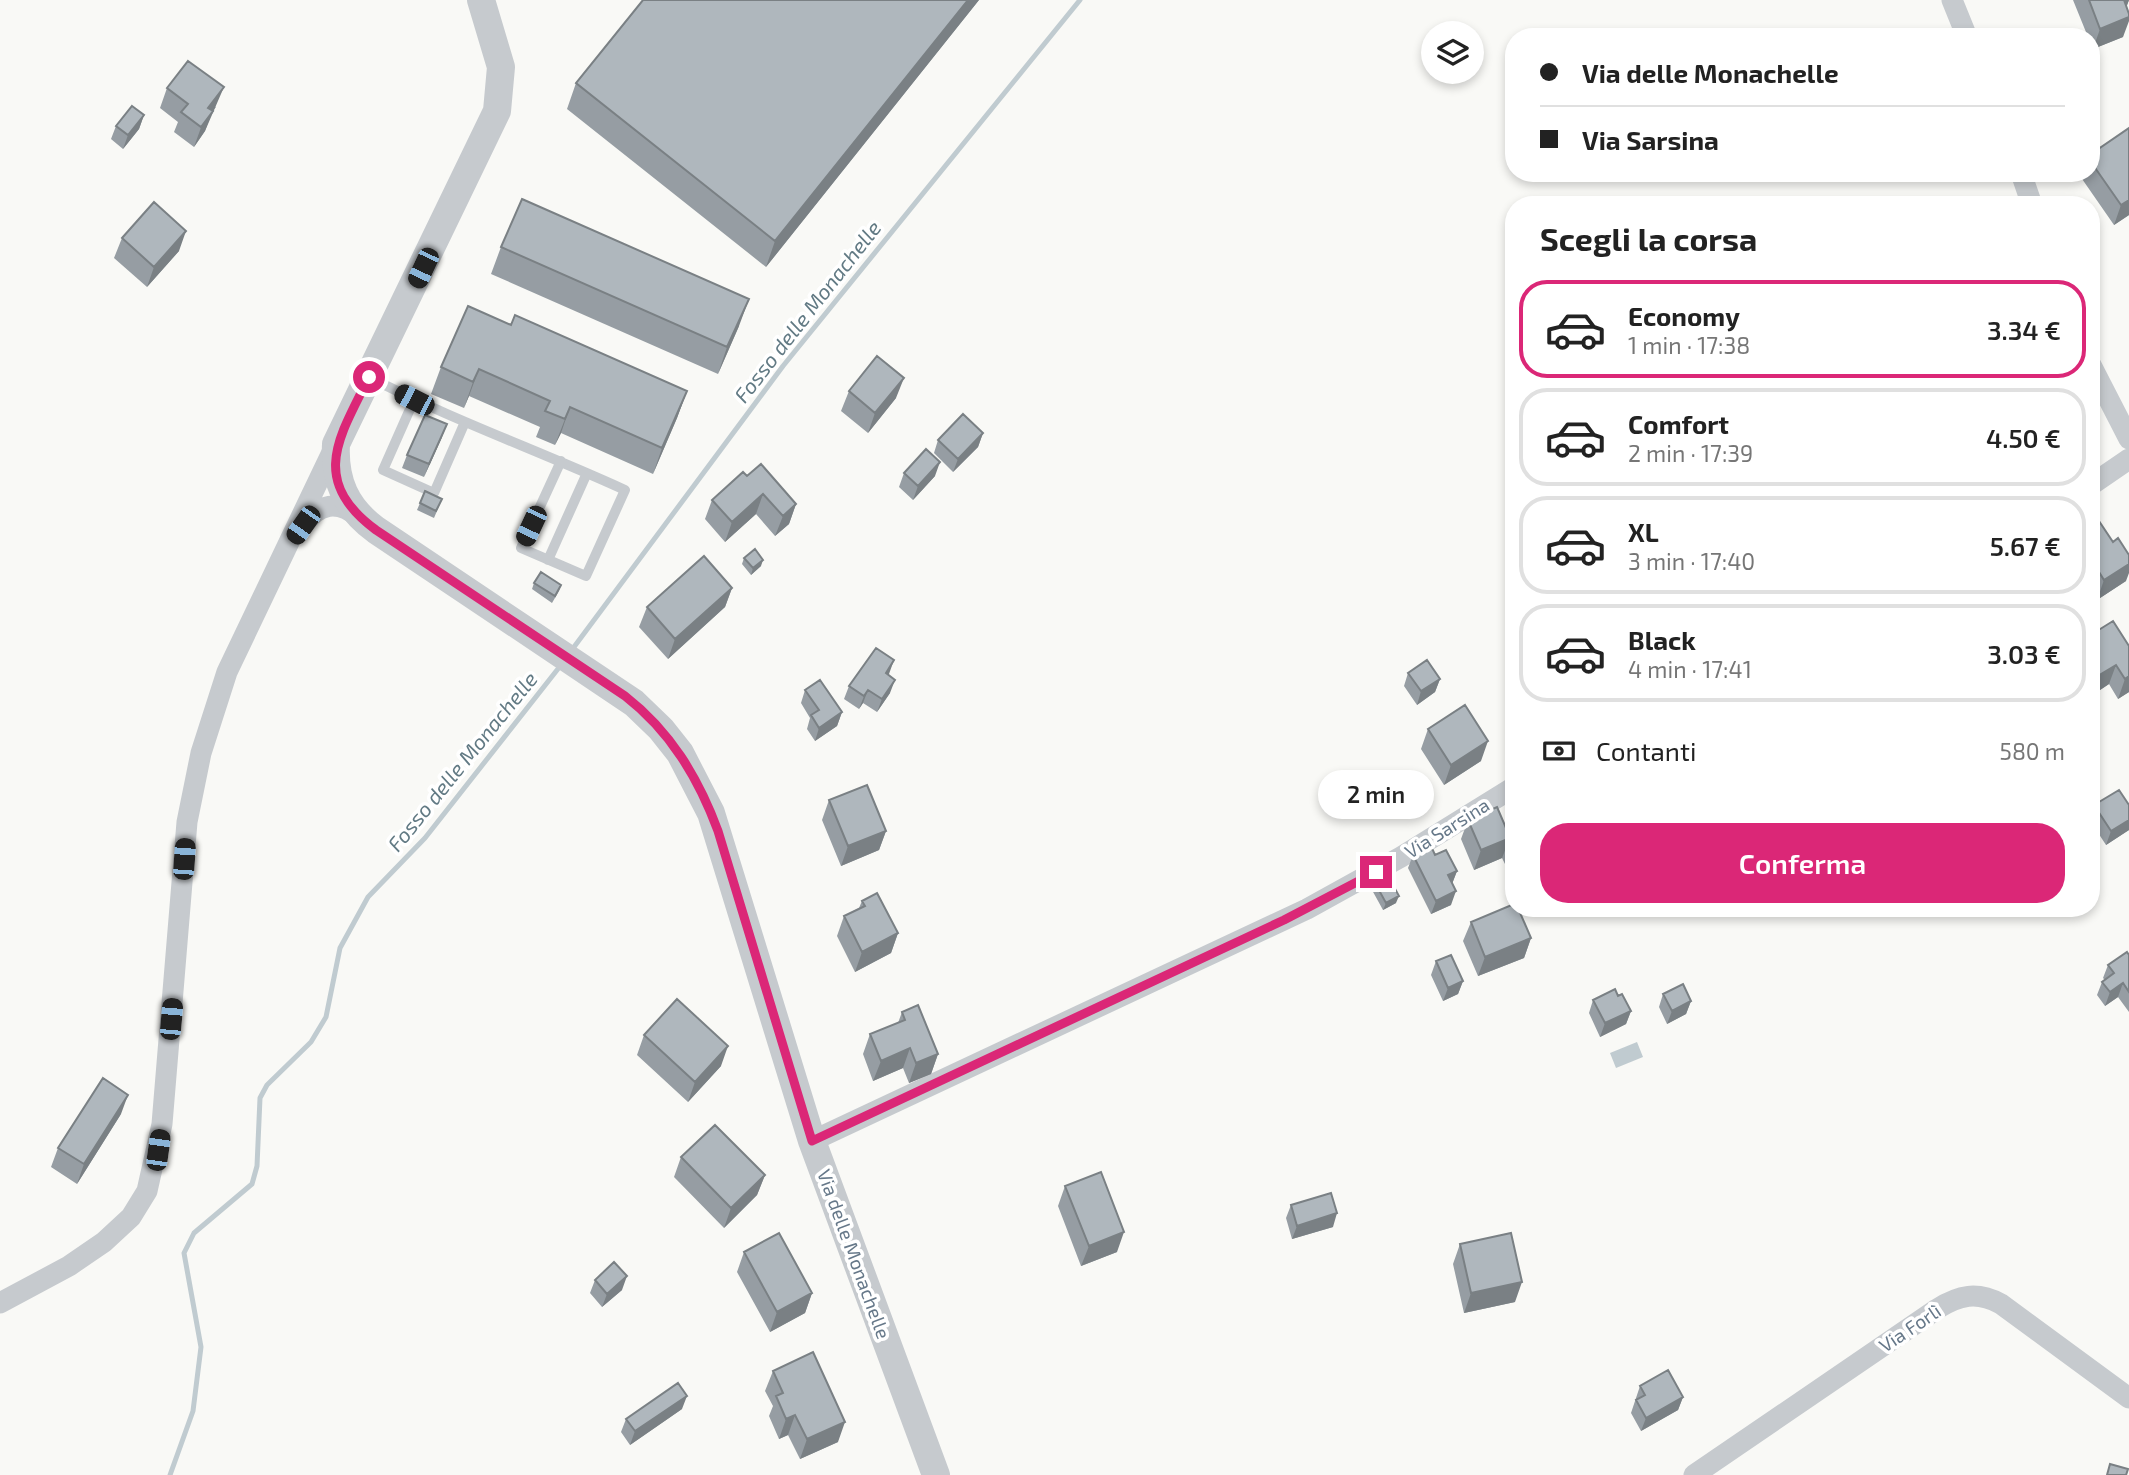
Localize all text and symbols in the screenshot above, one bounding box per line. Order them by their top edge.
map controls [1421,21,1484,84]
button: layers [1421,21,1484,84]
text: Via delle Monachelle [1582,57,1839,88]
text: Via Sarsina [1582,124,1719,155]
water label: Fosso delle Monachelle [728,215,886,407]
text: Scegli la corsa [1540,219,1757,257]
car [405,245,442,291]
icon: car [1544,298,1607,361]
text: Economy [1628,300,1740,331]
text: 3.34 € [1987,314,2061,345]
text: 1 min · 17:38 [1628,331,1750,359]
route start [353,361,385,393]
car [391,381,438,419]
icon: car [1544,406,1607,469]
text: Comfort [1628,408,1729,439]
text: 4.50 € [1986,422,2061,453]
text: 2 min · 17:39 [1628,439,1753,467]
car [283,502,324,548]
car [513,503,550,549]
icon: car [1544,514,1607,577]
text: XL [1628,516,1659,547]
text: 5.67 € [1990,530,2061,561]
text: 3 min · 17:40 [1628,547,1755,575]
icon: car [1544,622,1607,685]
text: Black [1628,624,1696,655]
text: 3.03 € [1987,638,2061,669]
text: 4 min · 17:41 [1628,655,1752,683]
water label: Fosso delle Monachelle [382,666,542,856]
icon: cash [1540,732,1578,770]
text: Contanti [1596,735,1696,766]
text: 580 m [2000,737,2065,765]
callout: 2 min [1318,770,1434,820]
text: 2 min [1347,780,1405,808]
street label: Via Sarsina [1400,793,1493,863]
button: Conferma [1540,823,2065,903]
car [173,837,196,881]
route end [1360,856,1392,888]
car [159,997,184,1041]
car [145,1128,172,1172]
street label: Via delle Monachelle [813,1166,896,1342]
street label: Via Forlì [1874,1299,1945,1357]

